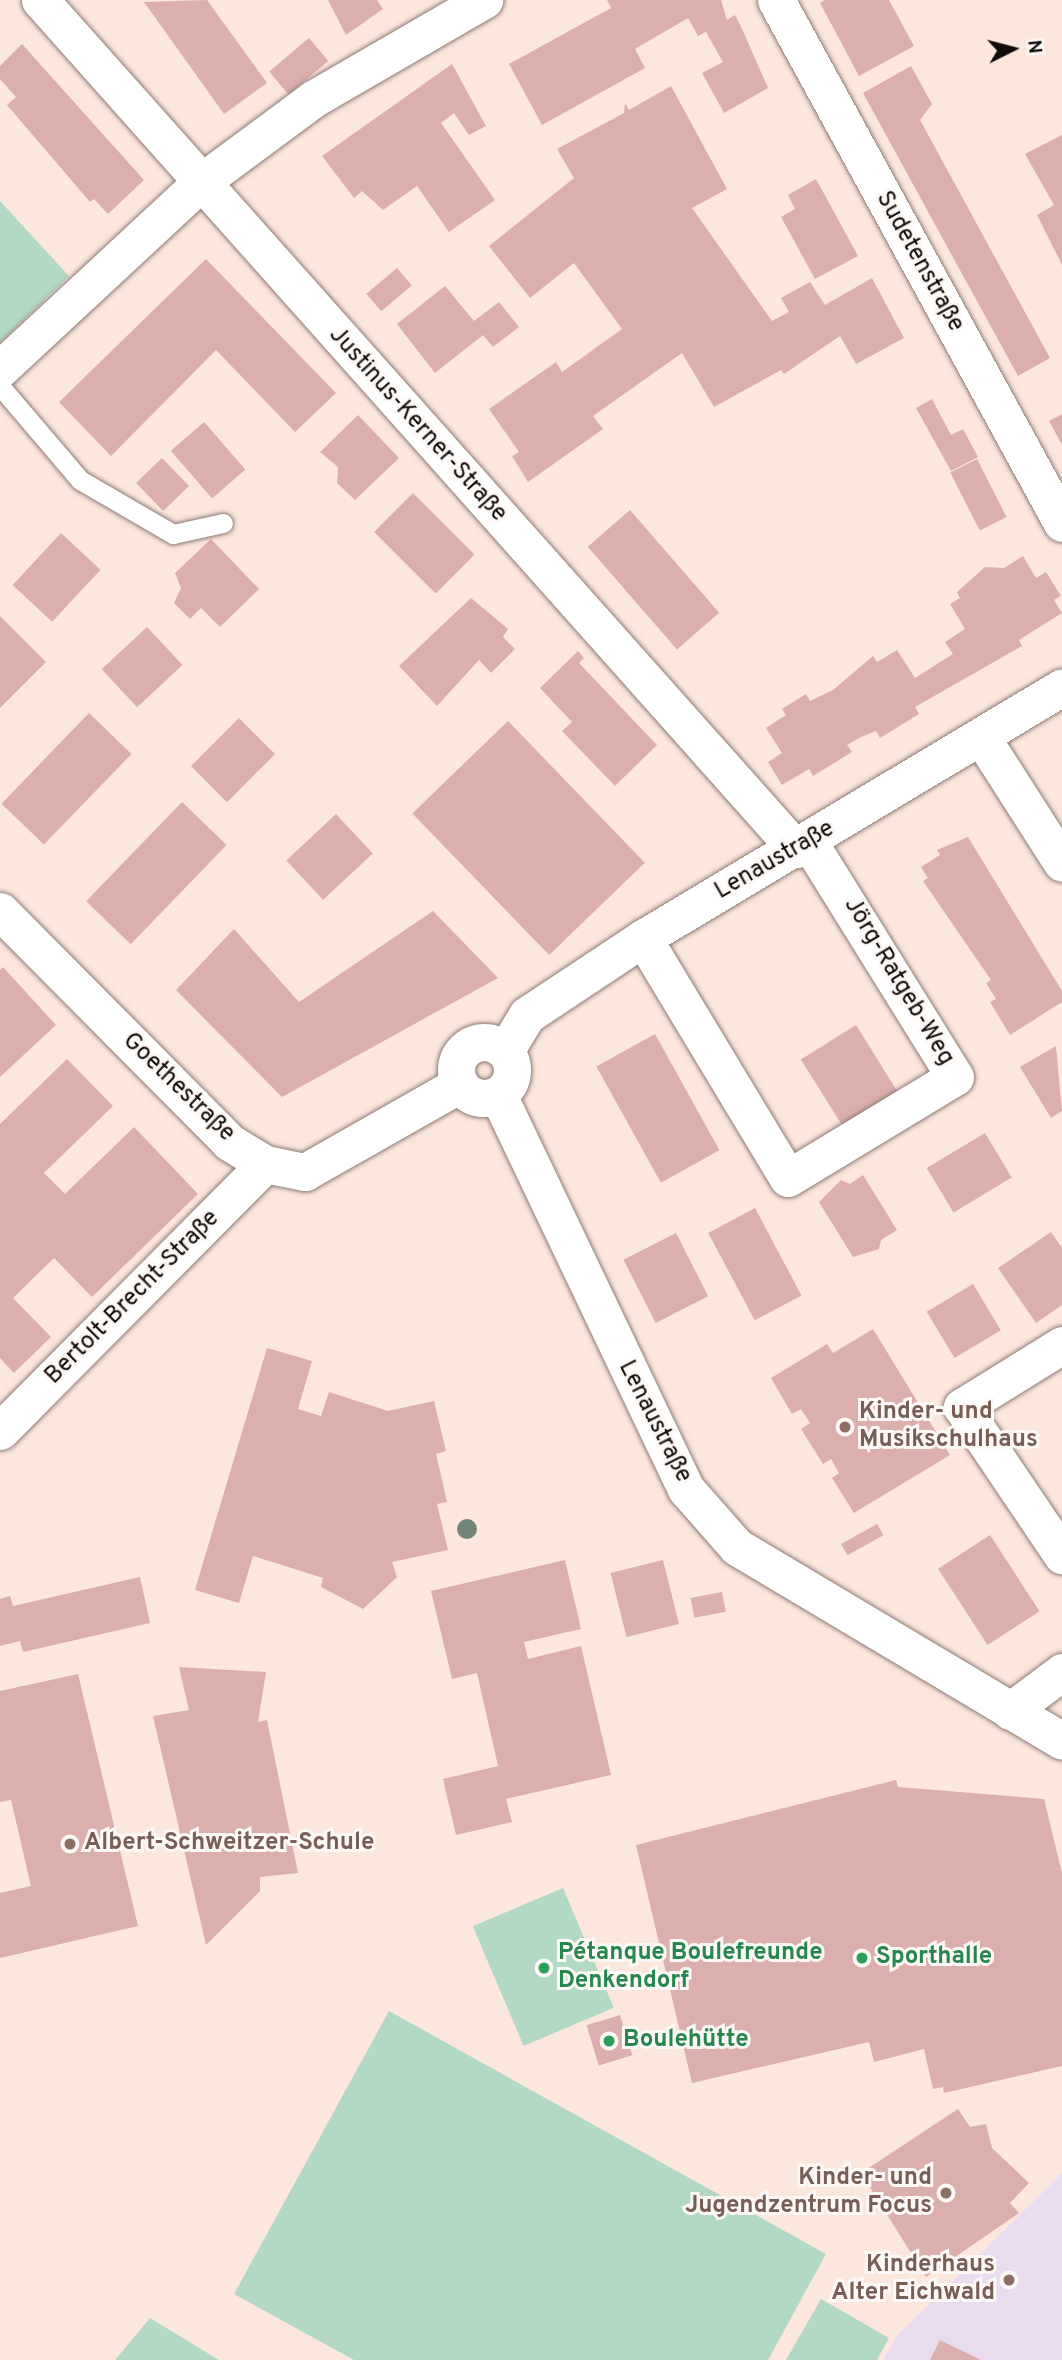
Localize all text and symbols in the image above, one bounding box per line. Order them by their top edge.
north arrow [978,14,1048,84]
text: N [1021,39,1047,55]
street label: Sudetenstraße [869,187,969,337]
street label: Justinus-Kerner-Straße [322,322,512,528]
street label: Lenaustraße [710,815,840,907]
street label: Jörg-Ratgeb-Weg [837,893,959,1071]
street label: Goethestraße [116,1027,240,1149]
street label: Bertolt-Brecht-Straße [40,1205,226,1391]
street label: Lenaustraße [611,1356,697,1488]
place label: Kinder- und Musikschulhaus [859,1399,1038,1455]
marker: Kinder- und Musikschulhaus [837,1419,853,1435]
place label: Albert-Schweitzer-Schule [84,1830,374,1858]
marker: Albert-Schweitzer-Schule [62,1836,78,1852]
place label: Pétanque Boulefreunde Denkendorf [558,1940,822,1996]
place label: Sporthalle [876,1944,992,1972]
marker: Sporthalle [854,1950,870,1966]
marker: Pétanque Boulefreunde Denkendorf [536,1960,552,1976]
place label: Boulehütte [623,2027,749,2055]
marker: Boulehütte [601,2033,617,2049]
place label: Kinder- und Jugendzentrum Focus [685,2165,932,2221]
marker: Kinder- und Jugendzentrum Focus [938,2185,954,2201]
place label: Kinderhaus Alter Eichwald [831,2252,995,2308]
marker: Kinderhaus Alter Eichwald [1001,2272,1017,2288]

